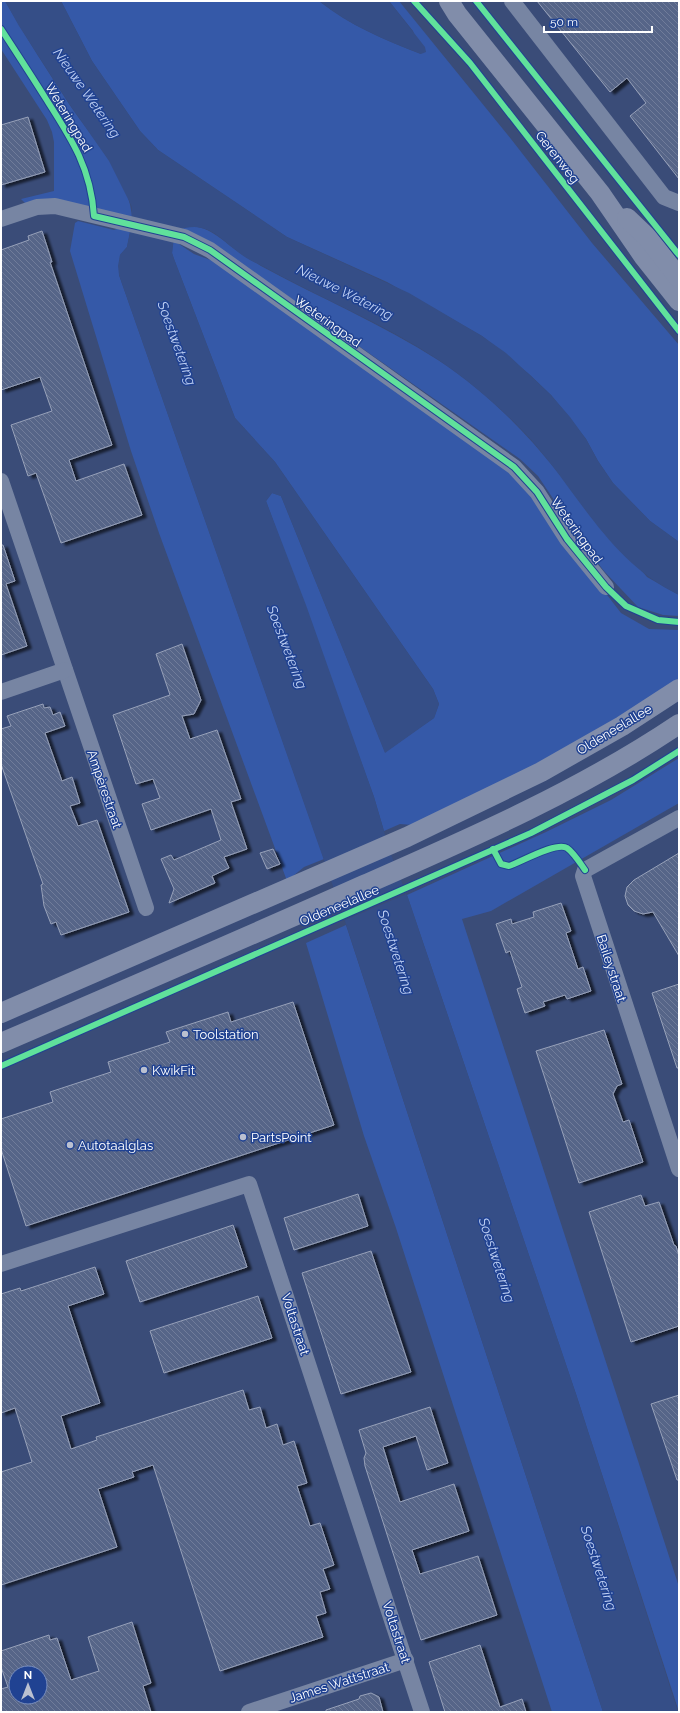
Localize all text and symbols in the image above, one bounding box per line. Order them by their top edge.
scale bar [544,8,652,34]
text: 50 m [550,15,578,29]
water label: Nieuwe Wetering [50,45,124,141]
street label: Weteringpad [42,80,95,155]
street label: Gerenweg [532,128,583,187]
water label: Nieuwe Wetering [294,261,396,323]
street label: Weteringpad [291,293,364,350]
water label: Soestwetering [154,298,200,387]
street label: Weteringpad [547,494,606,566]
water label: Soestwetering [263,602,310,691]
street label: Oldeneelallee [574,701,655,758]
street label: Ampèrestraat [84,748,125,831]
street label: Oldeneelallee [297,882,382,929]
water label: Soestwetering [374,907,417,997]
street label: Baileystraat [594,933,630,1004]
place label: Toolstation [193,1027,259,1042]
marker: Toolstation [180,1029,190,1039]
place label: KwikFit [152,1063,196,1078]
marker: KwikFit [139,1065,149,1075]
place label: PartsPoint [251,1130,312,1145]
marker: PartsPoint [238,1132,248,1142]
place label: Autotaalglas [78,1138,153,1153]
marker: Autotaalglas [65,1140,75,1150]
water label: Soestwetering [475,1215,518,1305]
street label: Voltastraat [278,1291,313,1358]
water label: Soestwetering [577,1523,620,1613]
street label: Voltastraat [379,1599,414,1666]
street label: James Wattstraat [287,1659,392,1706]
north arrow [8,1665,48,1705]
text: N [24,1669,32,1682]

